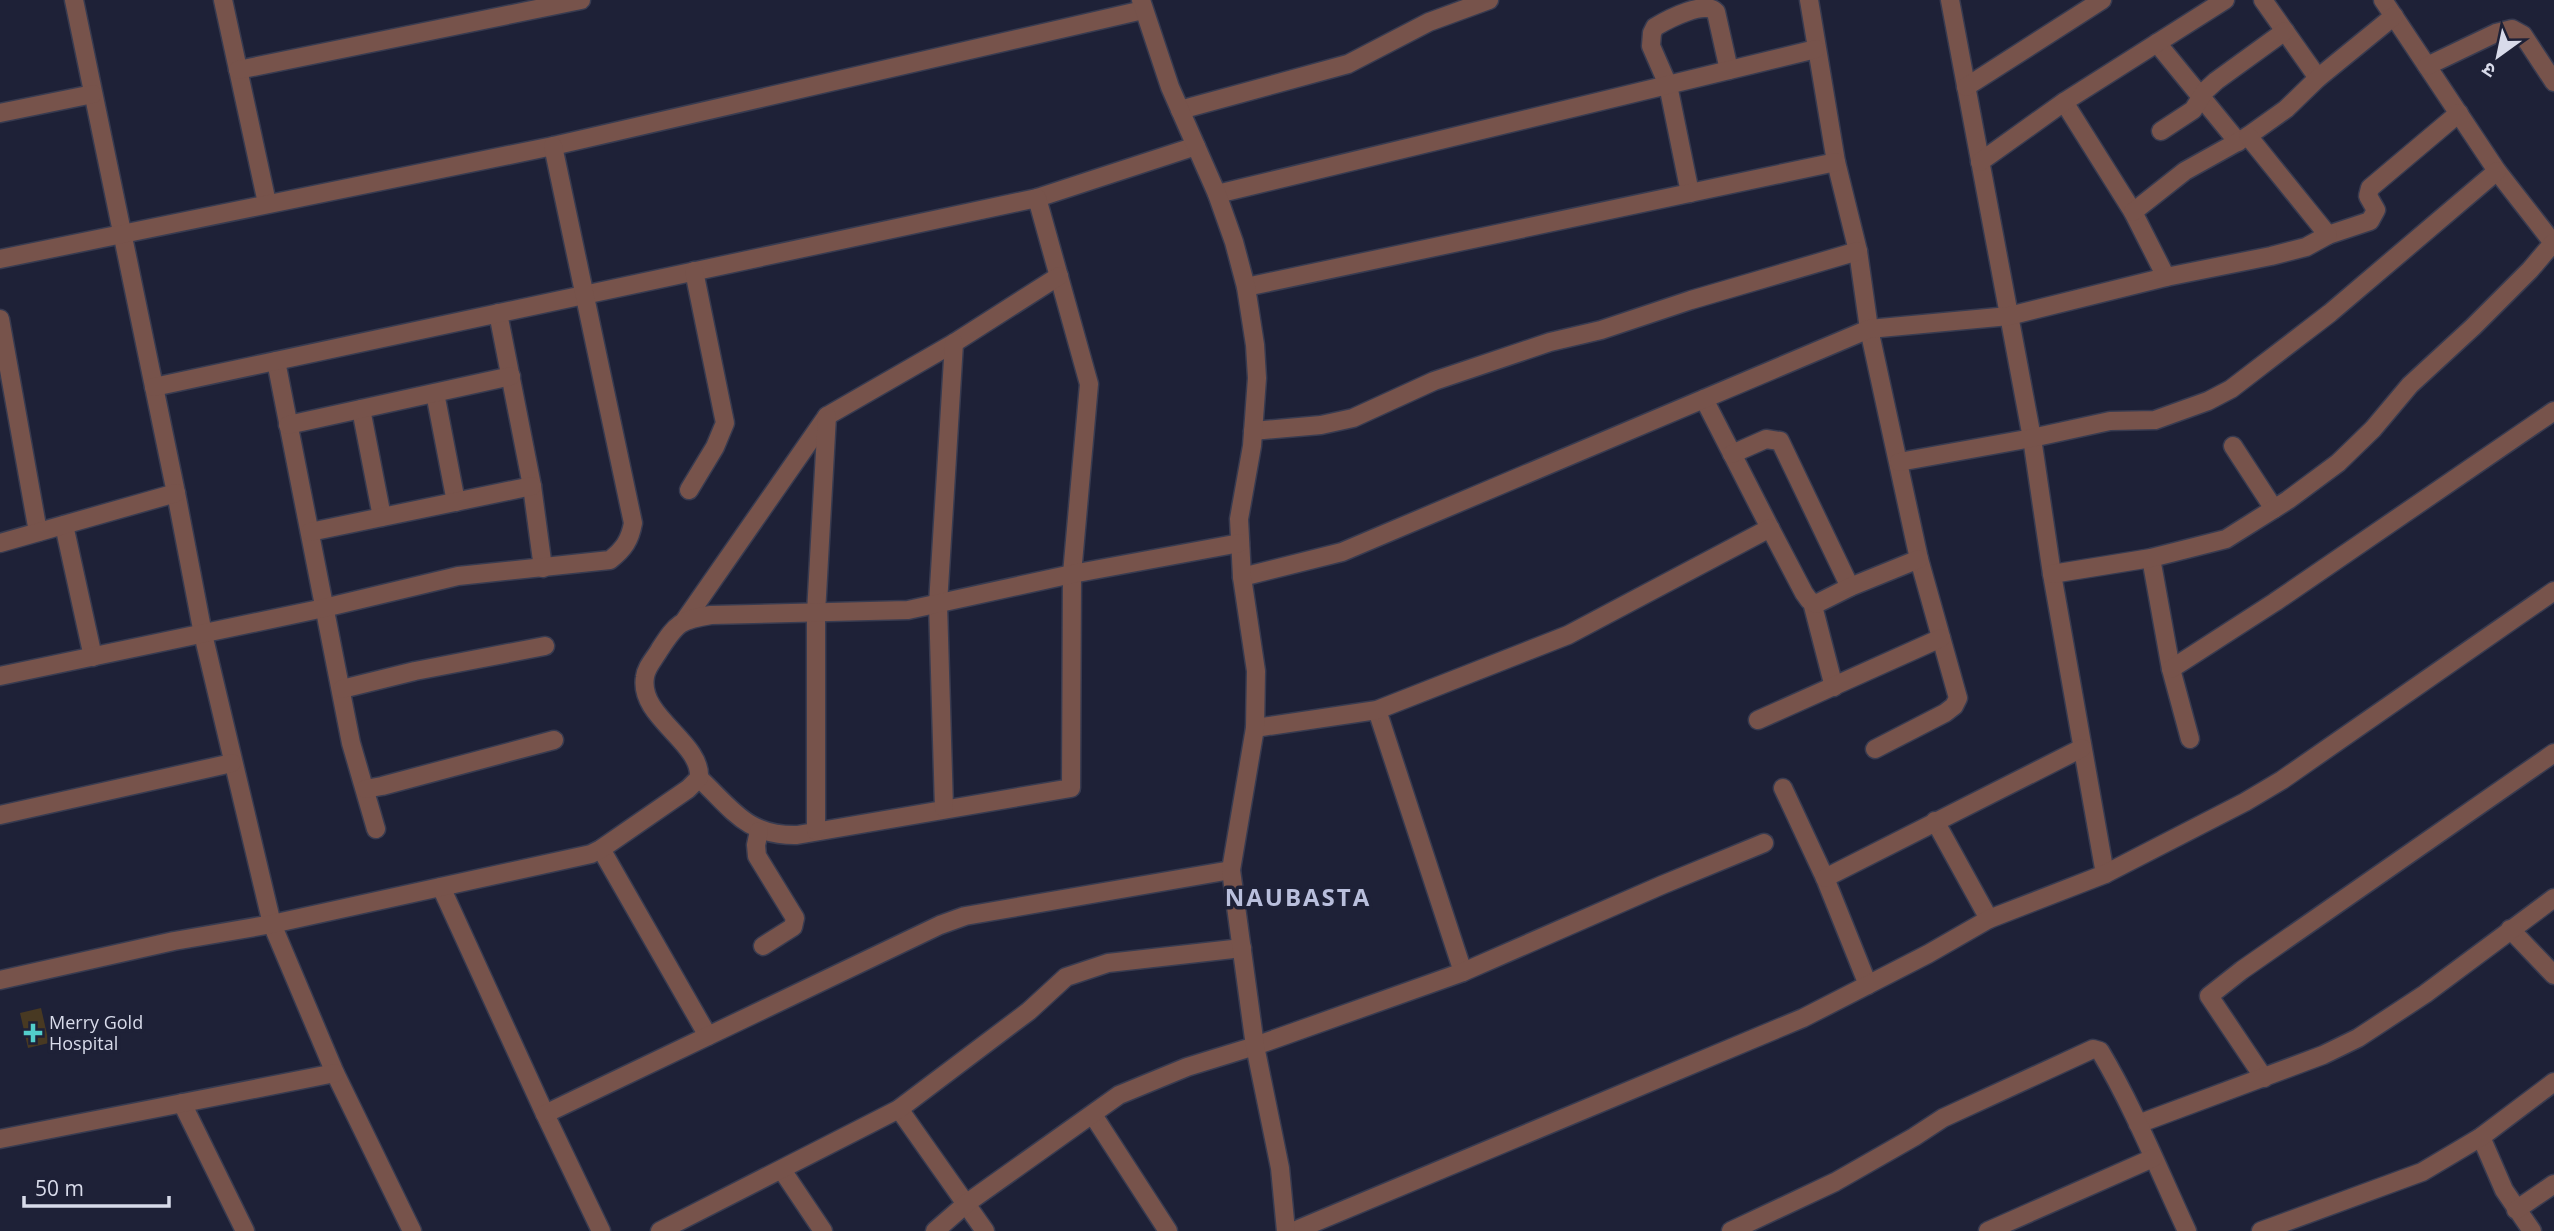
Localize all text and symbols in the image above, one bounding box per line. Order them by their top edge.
north arrow [2463,21,2533,91]
text: उ [2476,56,2500,84]
district label: NAUBASTA [1225,880,1371,913]
place label: Merry Gold Hospital [49,1010,143,1055]
marker: Merry Gold Hospital [23,1023,43,1043]
scale bar [24,1164,170,1208]
text: 50 m [35,1174,84,1202]

